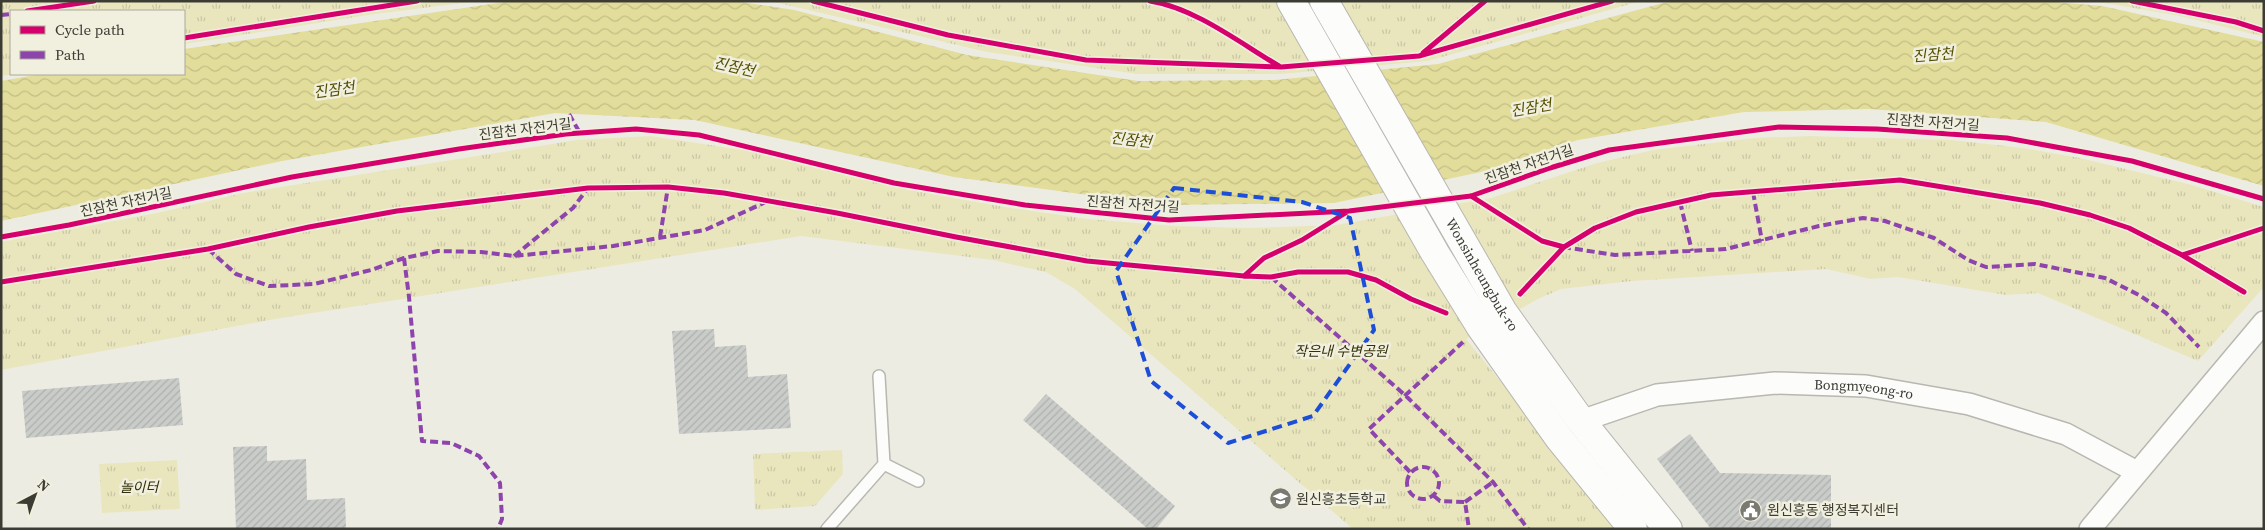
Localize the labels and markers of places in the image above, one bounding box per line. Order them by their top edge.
school or university icon: 원신흥초등학교 [1268,487,1292,511]
place label: 원신흥초등학교 [1296,489,1386,509]
public building icon: 원신흥동 행정복지센터 [1739,498,1763,522]
place label: 원신흥동 행정복지센터 [1767,500,1899,520]

